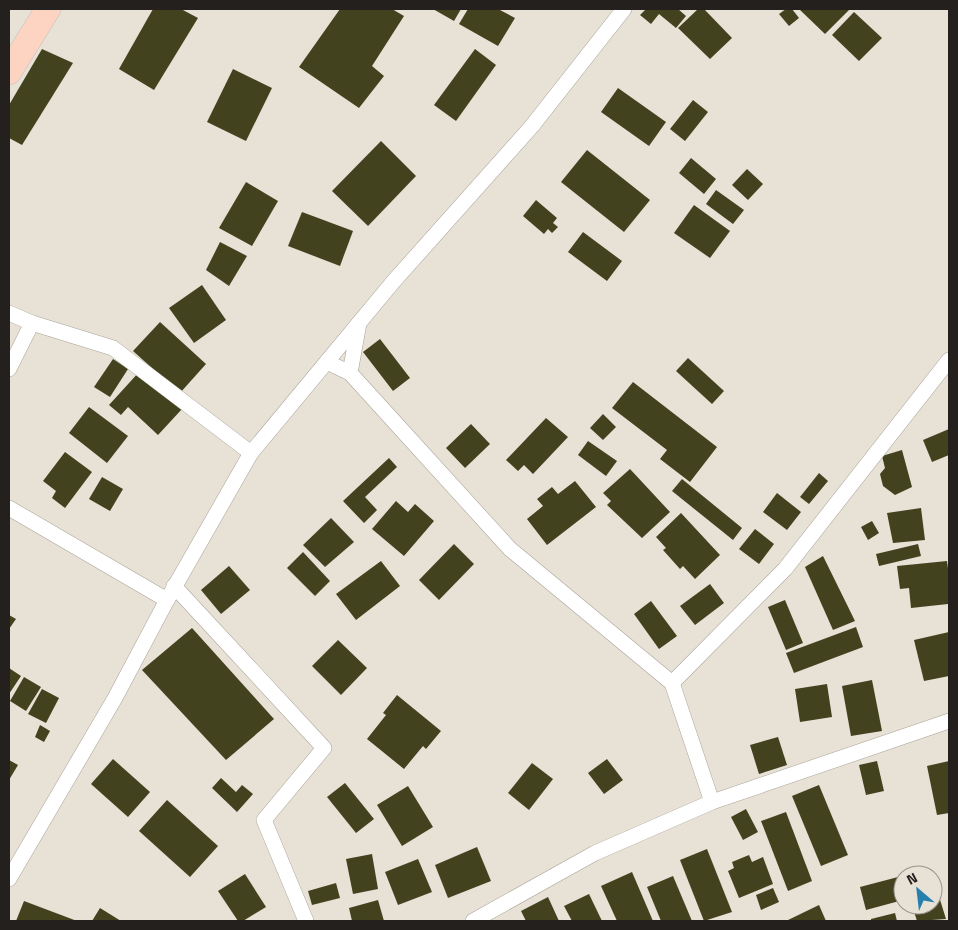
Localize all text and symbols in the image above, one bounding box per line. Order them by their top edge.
north arrow [893,865,943,915]
text: N [902,867,921,890]

